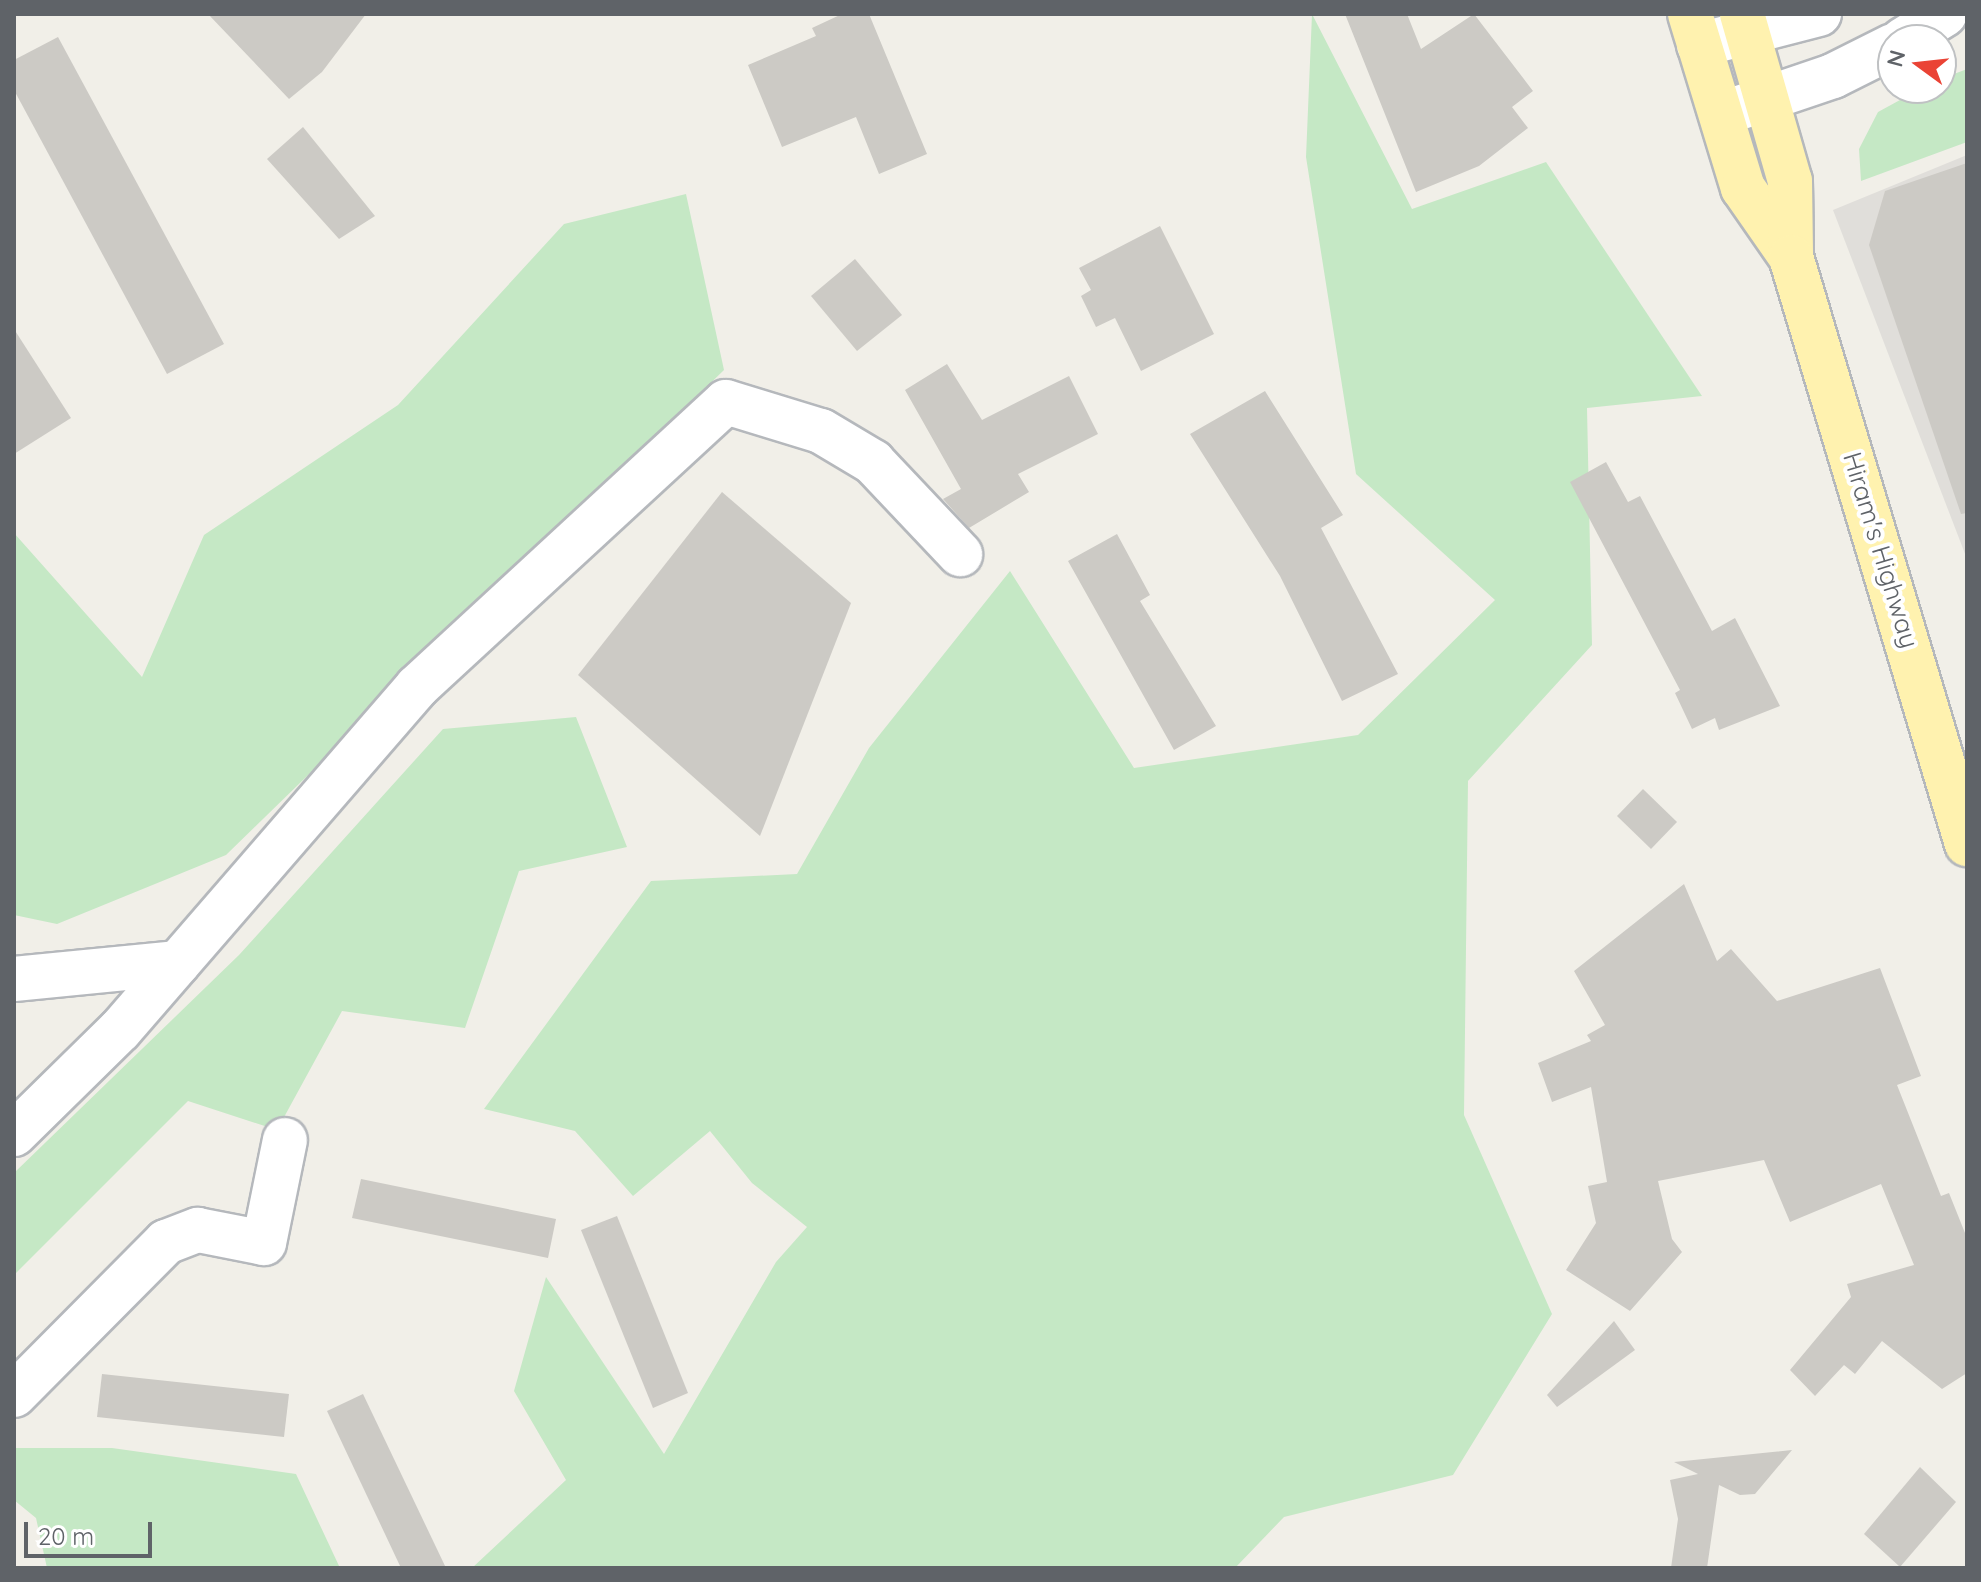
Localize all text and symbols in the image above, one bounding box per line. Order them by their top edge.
north arrow [1877,24,1957,104]
text: N [1880,47,1911,70]
street label: Hiram's Highway [1836,448,1926,652]
scale bar [28,1506,156,1556]
text: 20 m [38,1521,94,1551]

